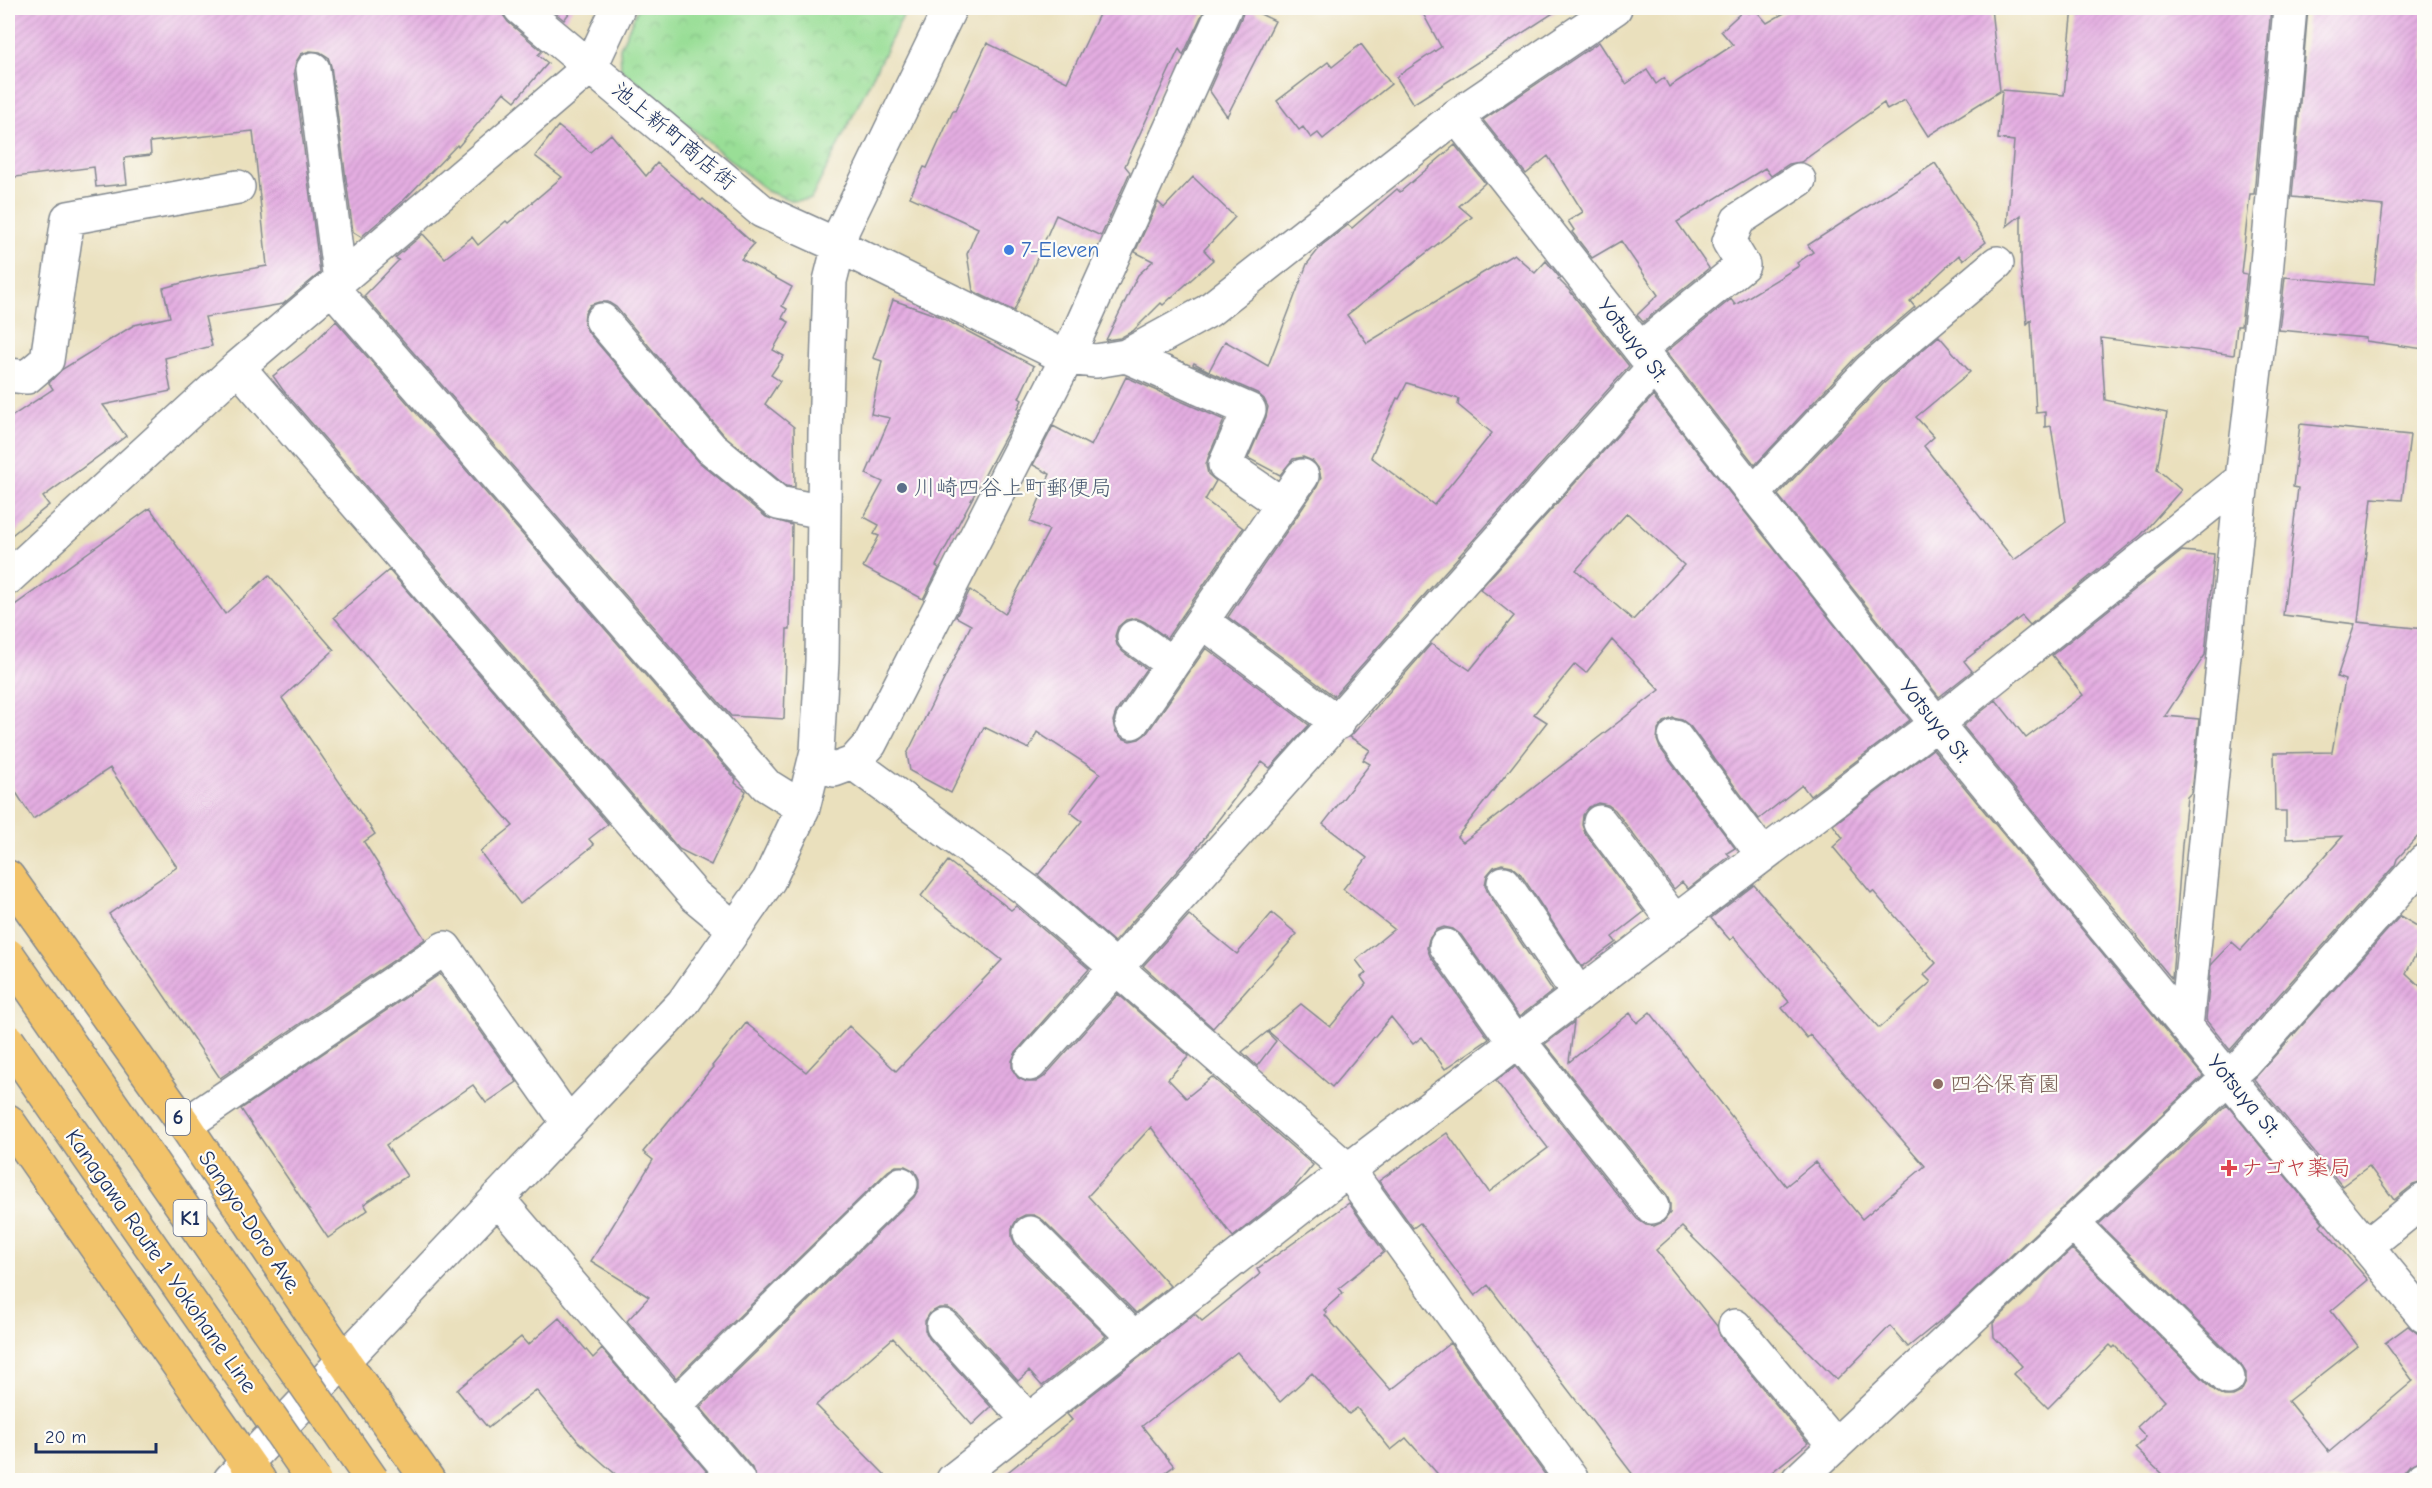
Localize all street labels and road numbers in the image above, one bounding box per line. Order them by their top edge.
street label: 池上新町商店街 [607,77,741,195]
street label: Yotsuya St. [1592,293,1674,387]
street label: Yotsuya St. [1893,674,1977,768]
street label: Yotsuya St. [2202,1049,2286,1143]
road number: 6 [166,1099,190,1135]
street label: Kanagawa Route 1 Yokohane Line [60,1124,262,1398]
street label: Sangyo-Doro Ave. [193,1146,307,1298]
road number: K1 [174,1200,207,1236]

